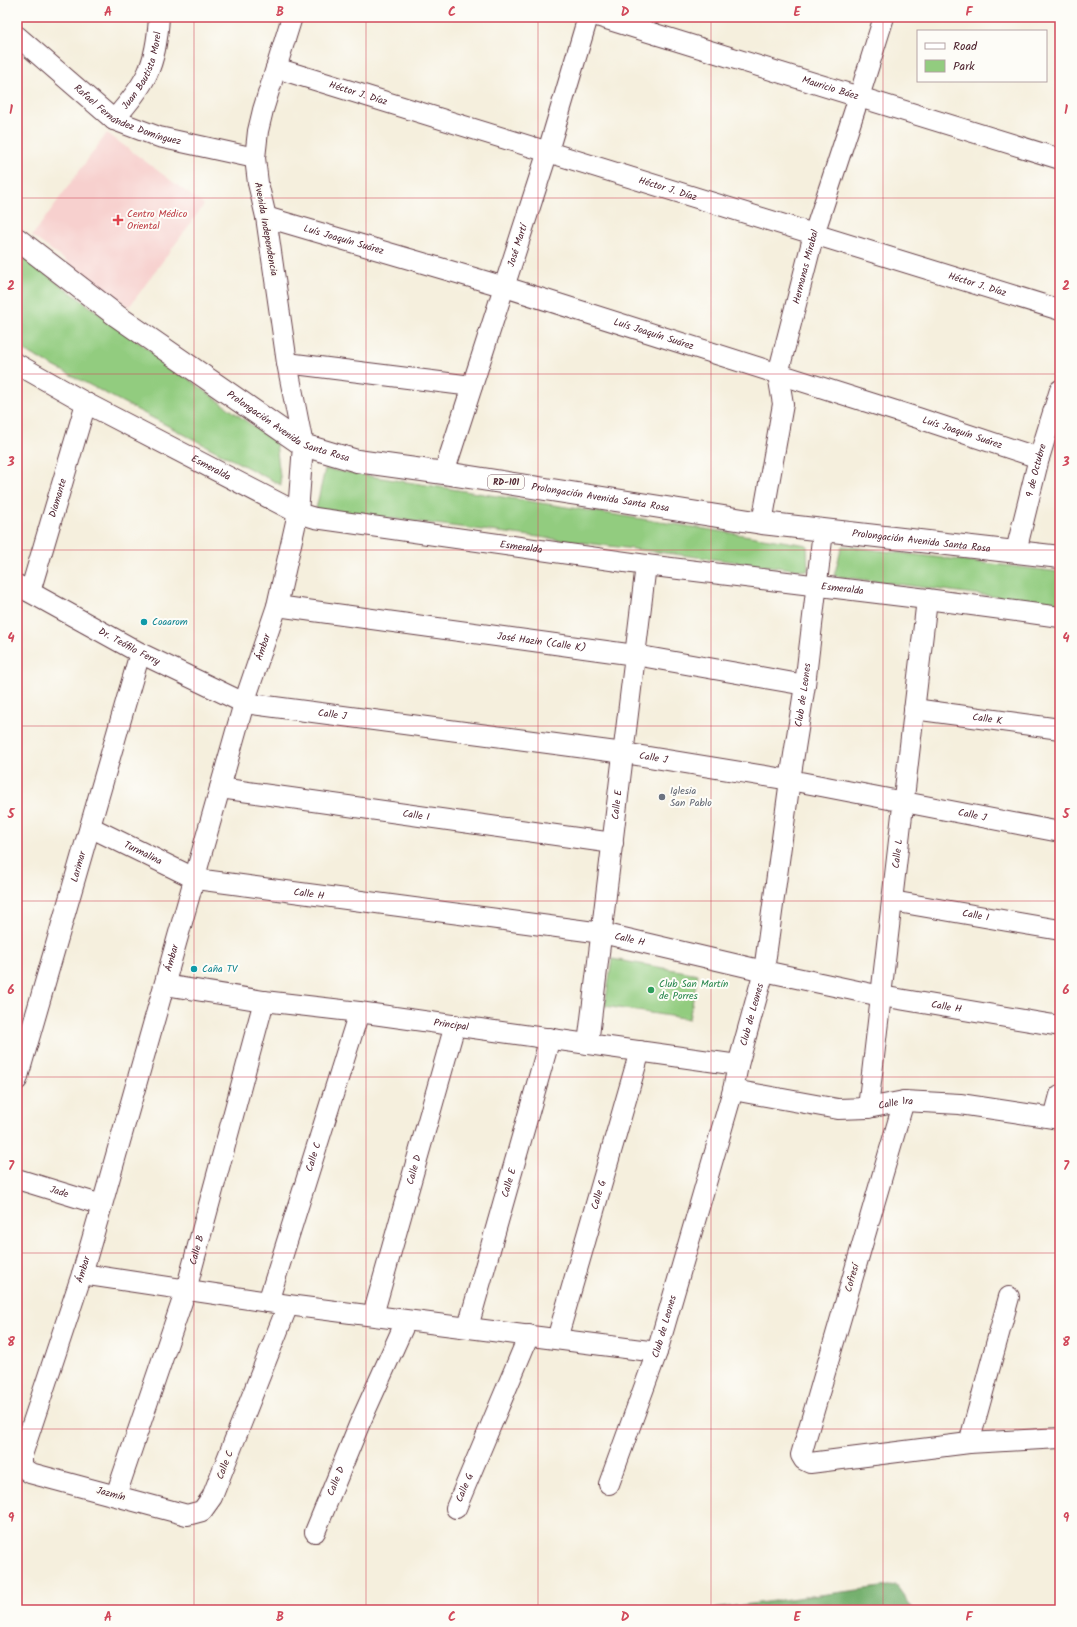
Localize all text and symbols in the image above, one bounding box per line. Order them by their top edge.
text: A [104,2,112,23]
text: B [276,2,284,23]
text: C [448,2,456,23]
text: D [621,2,630,23]
text: E [793,2,801,23]
text: F [965,2,973,23]
street label: Juan Bautista Morel [118,30,166,113]
legend [917,30,1047,82]
text: Road [953,37,978,56]
text: Park [953,57,975,76]
street label: Mauricio Báez [800,72,861,105]
street label: Héctor J. Díaz [327,77,390,110]
street label: Rafael Fernández Domínguez [70,81,183,150]
text: 1 [9,100,13,121]
text: 1 [1064,100,1068,121]
street label: Héctor J. Díaz [637,172,700,206]
street label: Avenida Independencia [250,181,282,278]
place label: Centro Médico Oriental [127,206,188,234]
marker: Centro Médico Oriental [112,214,124,226]
street label: Luís Joaquín Suárez [302,220,387,259]
street label: José Martí [503,221,532,269]
street label: Hermanas Mirabal [788,227,823,306]
street label: Héctor J. Díaz [946,268,1009,301]
text: 2 [7,276,15,297]
text: 2 [1062,276,1070,297]
street label: Luís Joaquín Suárez [612,314,696,355]
street label: Prolongación Avenida Santa Rosa [223,386,352,466]
street label: Luís Joaquín Suárez [920,412,1005,454]
street label: 9 de Octubre [1022,441,1051,499]
street label: Esmeralda [188,451,234,485]
text: 3 [6,452,15,473]
text: 3 [1061,452,1070,473]
road number: RD-101 [488,475,524,489]
street label: Diamante [44,476,71,519]
street label: Prolongación Avenida Santa Rosa [530,479,671,516]
street label: Prolongación Avenida Santa Rosa [851,525,992,557]
street label: Esmeralda [499,536,544,558]
street label: Esmeralda [820,578,865,599]
place label: Coaarom [152,614,188,630]
marker: Coaarom [139,617,149,627]
street label: Dr. Teófilo Ferry [95,624,163,670]
text: 4 [7,628,15,649]
street label: José Hazin (Calle K) [496,628,587,656]
text: 4 [1062,628,1070,649]
street label: Ámbar [251,631,275,663]
street label: Club de Leones [790,661,816,728]
street label: Calle J [317,705,348,724]
street label: Calle K [971,709,1003,729]
street label: Calle J [638,748,669,768]
place label: Iglesia San Pablo [670,783,712,811]
street label: Calle E [607,788,627,821]
marker: Iglesia San Pablo [657,792,667,802]
text: 5 [7,804,16,825]
text: 5 [1062,804,1071,825]
street label: Calle J [957,805,988,826]
street label: Calle I [401,806,431,825]
street label: Turmalina [121,837,165,869]
street label: Calle L [888,838,907,869]
street label: Larimar [66,848,91,884]
street label: Calle H [293,884,326,904]
street label: Calle I [961,905,991,926]
street label: Calle H [613,928,647,951]
street label: Ámbar [160,942,183,973]
place label: Caña TV [202,961,238,977]
marker: Caña TV [189,964,199,974]
place label: Club San Martín de Porres [659,976,728,1004]
text: 6 [7,980,15,1001]
text: 6 [1062,980,1070,1001]
street label: Club de Leones [736,981,768,1048]
marker: Club San Martín de Porres [646,985,656,995]
street label: Calle H [930,997,963,1017]
street label: Principal [433,1015,470,1035]
street label: Calle 1ra [877,1093,914,1114]
street label: Calle C [301,1140,326,1174]
street label: Calle D [402,1152,426,1187]
text: 7 [8,1156,15,1177]
text: 7 [1063,1156,1070,1177]
street label: Calle E [497,1165,521,1199]
street label: Calle G [587,1178,610,1212]
street label: Jade [48,1181,71,1202]
street label: Calle B [185,1233,208,1267]
street label: Ámbar [72,1254,95,1285]
street label: Cofresí [840,1260,864,1294]
street label: Club de Leones [648,1293,681,1360]
text: 8 [7,1332,15,1353]
text: 8 [1062,1332,1070,1353]
street label: Calle C [212,1448,238,1482]
street label: Calle D [323,1463,349,1498]
street label: Calle G [451,1471,478,1505]
street label: Jazmín [95,1482,127,1506]
text: 9 [8,1508,15,1529]
text: 9 [1063,1508,1070,1529]
text: A [104,1607,112,1627]
text: B [276,1607,284,1627]
text: C [448,1607,456,1627]
text: D [621,1607,630,1627]
text: E [793,1607,801,1627]
text: F [965,1607,973,1627]

